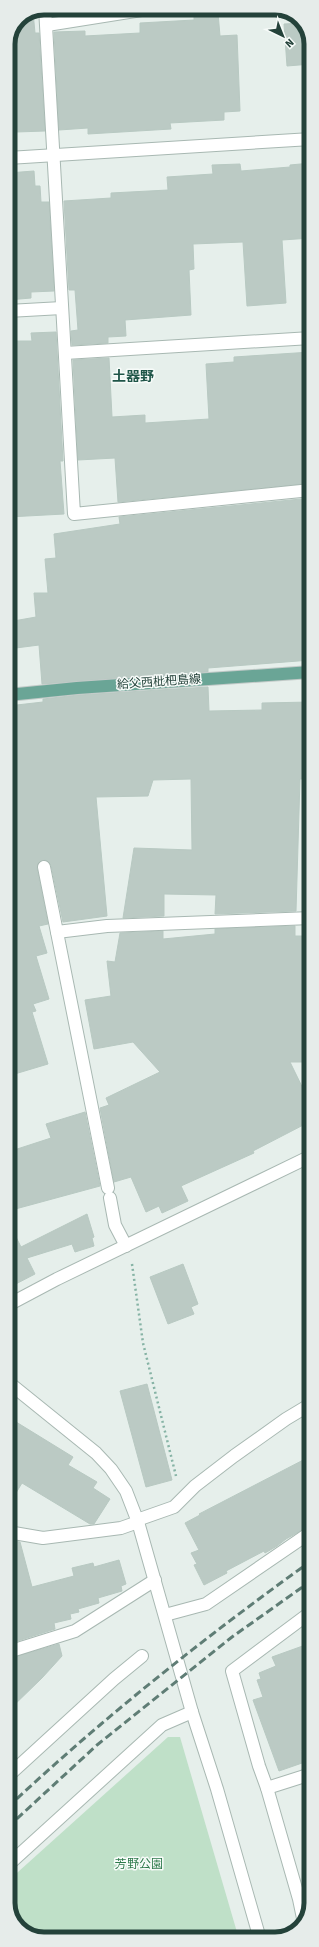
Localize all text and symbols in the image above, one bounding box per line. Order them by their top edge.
north arrow [263,16,303,56]
text: N [282,35,297,51]
district label: 土器野 [112,367,154,387]
street label: 給父西枇杷島線 [117,671,201,693]
park label: 芳野公園 [115,1856,163,1873]

